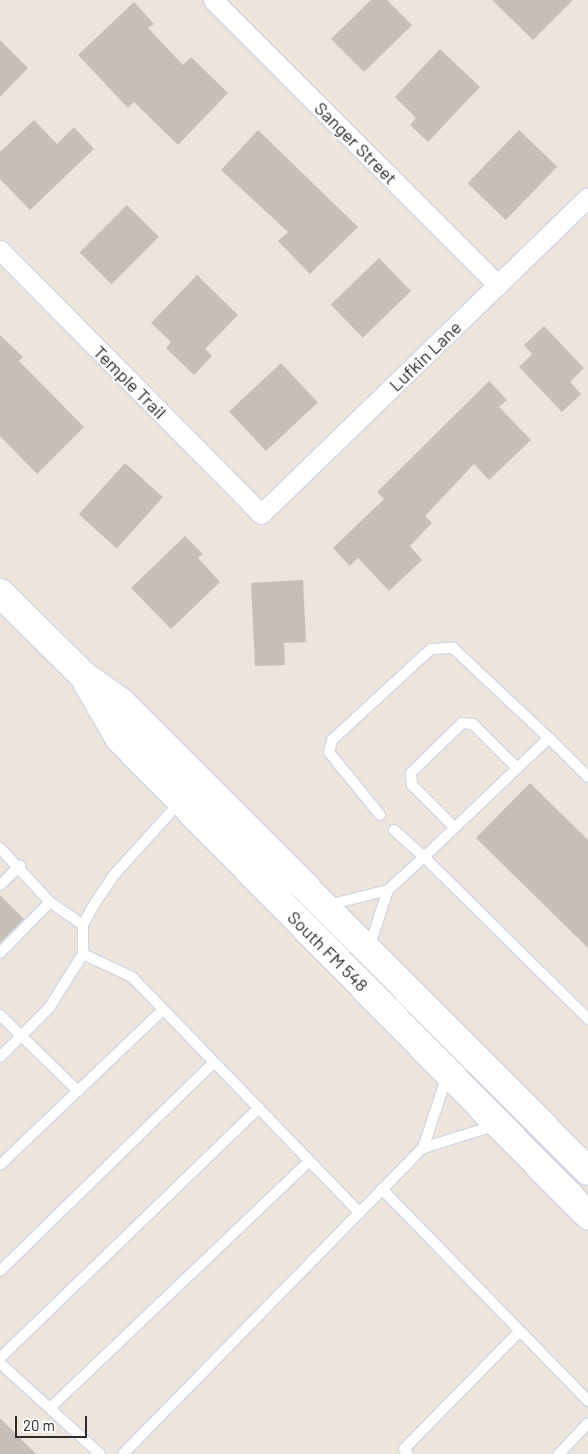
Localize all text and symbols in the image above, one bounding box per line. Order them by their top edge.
street label: Sanger Street [310,97,402,189]
street label: Lufkin Lane [384,316,466,396]
street label: Temple Trail [89,341,171,423]
street label: South FM 548 [283,906,373,996]
scale bar [18,1406,90,1438]
text: 20 m [23,1416,55,1434]

